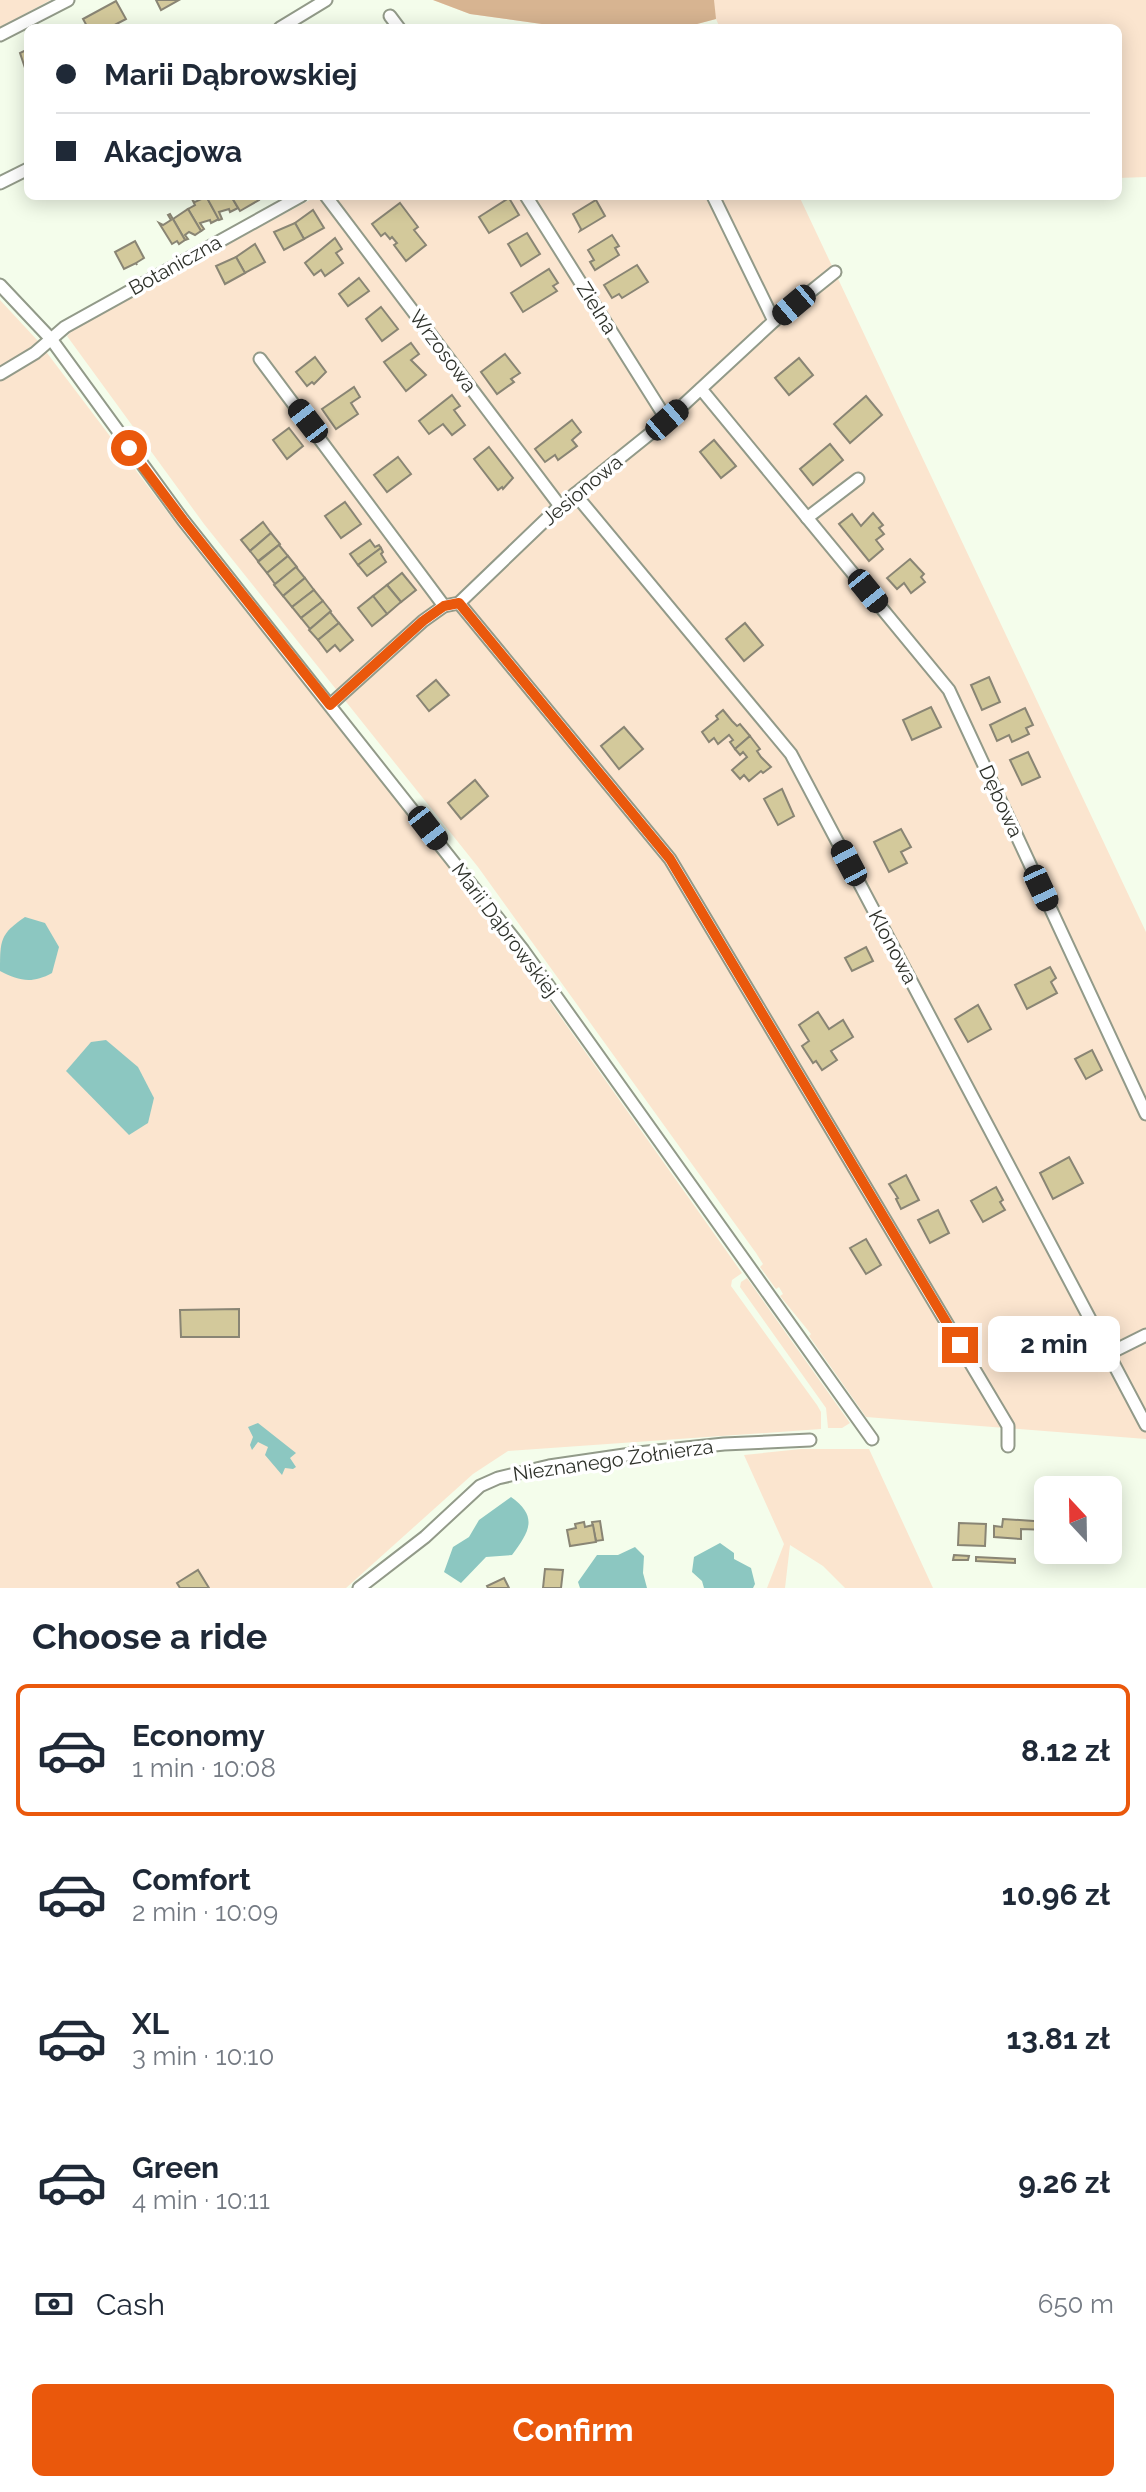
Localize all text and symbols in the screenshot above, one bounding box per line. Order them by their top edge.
text: Marii Dąbrowskiej [104,57,357,92]
text: Akacjowa [104,134,242,169]
street label: Botaniczna [125,230,225,300]
street label: Zielna [572,278,622,338]
car [768,280,820,330]
street label: Wrzosowa [404,305,482,397]
car [284,395,332,447]
car [641,395,693,445]
route start [111,430,147,466]
street label: Jesionowa [537,450,627,530]
car [844,565,892,617]
street label: Dębowa [974,761,1028,841]
car [404,802,452,854]
car [827,836,871,890]
street label: Marii Dąbrowskiej [447,858,563,1002]
car [1020,861,1062,915]
street label: Klonowa [864,906,922,988]
callout: 2 min [988,1317,1120,1373]
route end [942,1327,978,1363]
text: 2 min [1020,1329,1088,1359]
street label: Nieznanego Żołnierza [511,1433,715,1486]
north arrow [1034,1476,1122,1564]
map controls [1034,1476,1122,1564]
text: Choose a ride [32,1615,267,1657]
icon: car [36,1714,108,1786]
text: Economy [132,1718,265,1753]
text: 8.12 zł [1021,1733,1110,1768]
text: 1 min · 10:08 [132,1753,276,1783]
icon: car [36,1858,108,1930]
text: Comfort [132,1862,251,1897]
text: 10.96 zł [1002,1877,1110,1912]
text: 2 min · 10:09 [132,1897,278,1927]
icon: car [36,2002,108,2074]
text: XL [132,2006,169,2041]
text: 13.81 zł [1006,2021,1110,2056]
text: 3 min · 10:10 [132,2041,274,2071]
icon: car [36,2146,108,2218]
text: Green [132,2150,219,2185]
text: 9.26 zł [1018,2165,1110,2200]
text: 4 min · 10:11 [132,2185,270,2215]
icon: cash [32,2282,76,2326]
text: Cash [96,2287,165,2322]
text: 650 m [1038,2289,1114,2319]
button: Confirm [32,2384,1114,2476]

